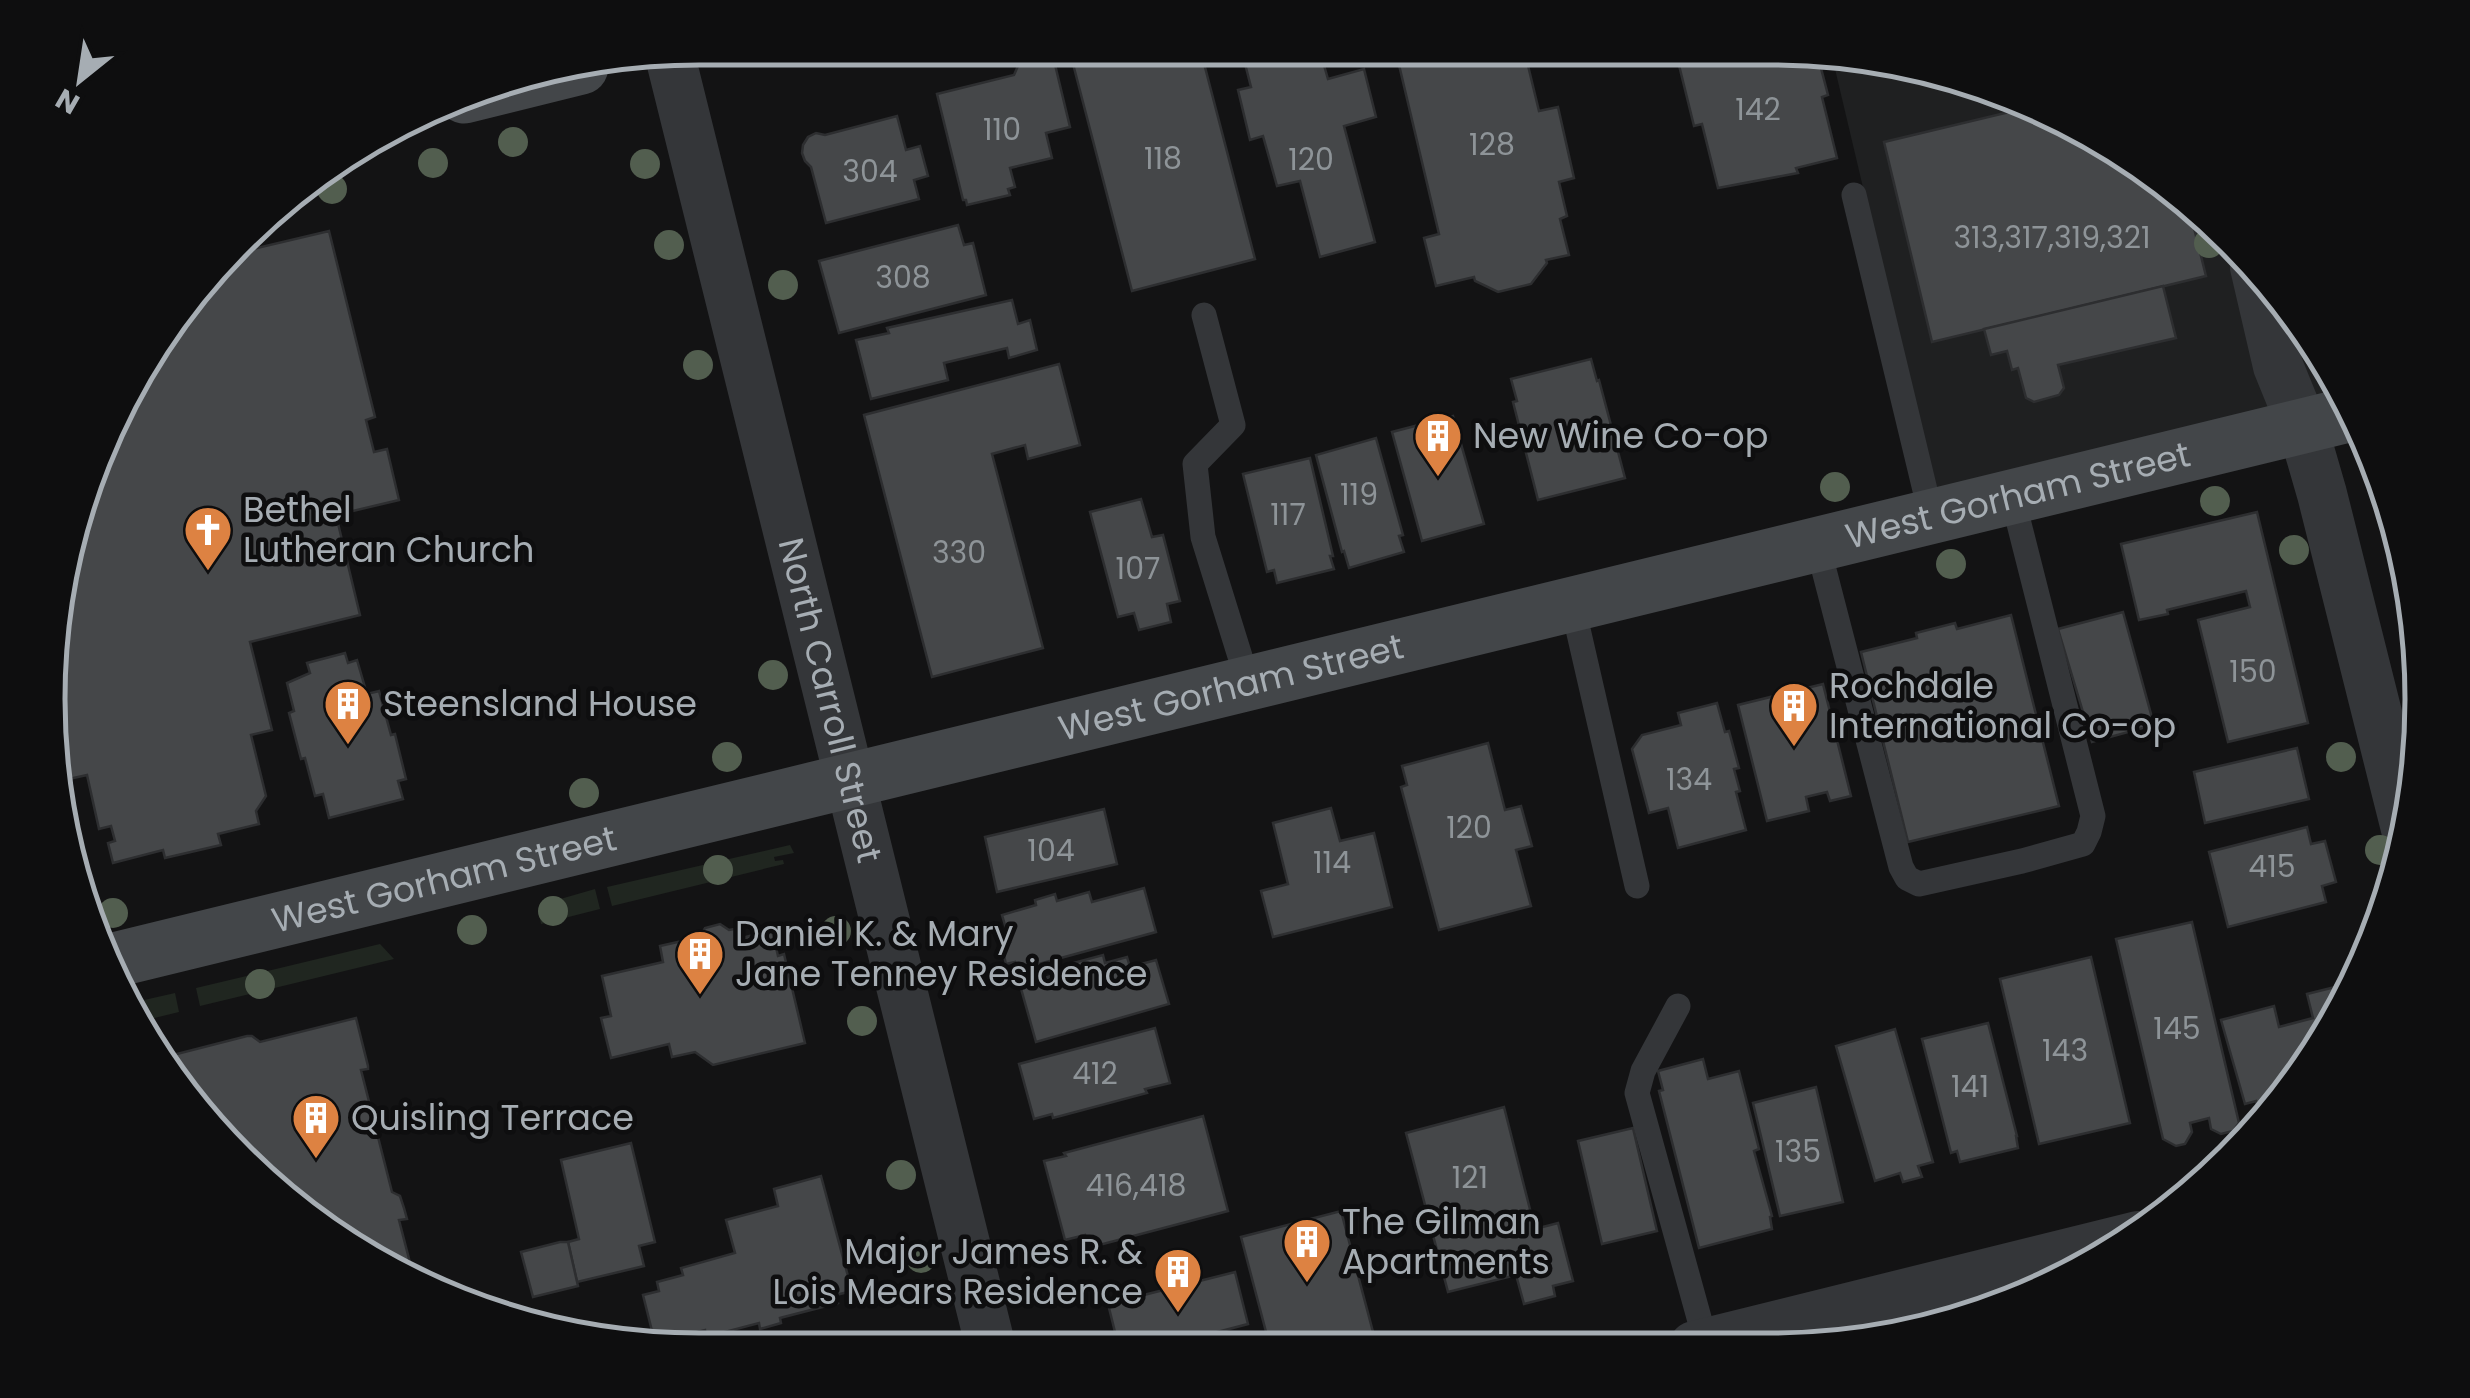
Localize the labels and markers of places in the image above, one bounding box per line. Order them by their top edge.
building icon: New Wine Co-op [1412,410,1464,478]
place label: New Wine Co-op [1473,411,1768,460]
place label: Bethel Lutheran Church [243,485,534,574]
church icon: Bethel Lutheran Church [182,504,234,572]
place label: Rochdale International Co-op [1829,661,2176,750]
building icon: Steensland House [322,678,374,746]
place label: Steensland House [383,679,697,728]
building icon: Rochdale International Co-op [1768,680,1820,748]
place label: Daniel K. & Mary Jane Tenney Residence [735,909,1147,998]
building icon: Daniel K. & Mary Jane Tenney Residence [674,928,726,996]
building icon: Quisling Terrace [290,1092,342,1160]
place label: Quisling Terrace [351,1093,634,1142]
place label: The Gilman Apartments [1342,1197,1550,1286]
building icon: The Gilman Apartments [1281,1216,1333,1284]
place label: Major James R. & Lois Mears Residence [773,1227,1143,1316]
building icon: Major James R. & Lois Mears Residence [1152,1246,1204,1314]

